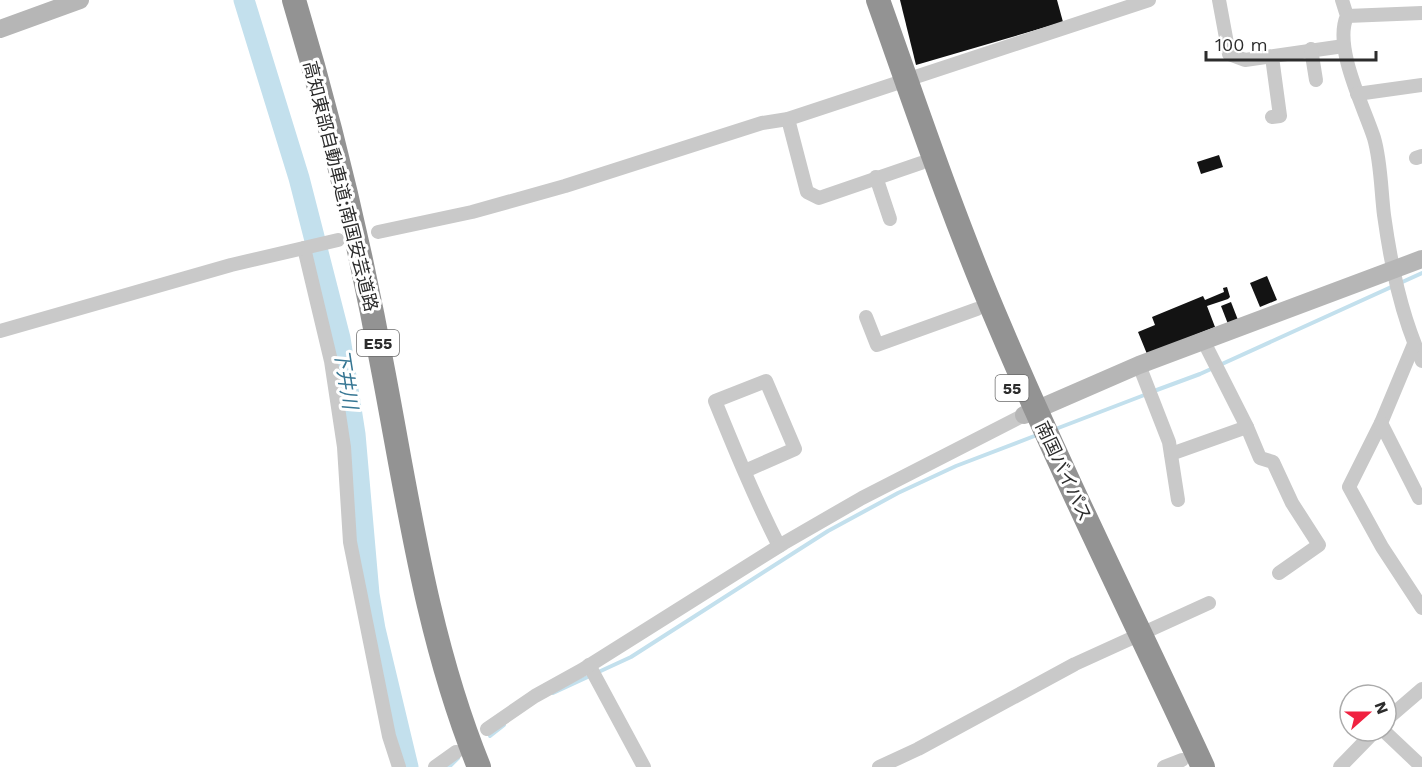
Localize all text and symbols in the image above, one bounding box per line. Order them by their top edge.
scale bar [1206,24,1376,62]
text: 100 m [1215,34,1268,55]
street label: 高知東部自動車道;南国安芸道路 [300,59,382,313]
road number: E55 [357,330,399,356]
water label: 下井川 [329,347,363,412]
road number: 55 [996,375,1028,401]
street label: 南国バイパス [1032,418,1096,524]
north arrow [1338,683,1398,743]
text: N [1371,699,1393,717]

